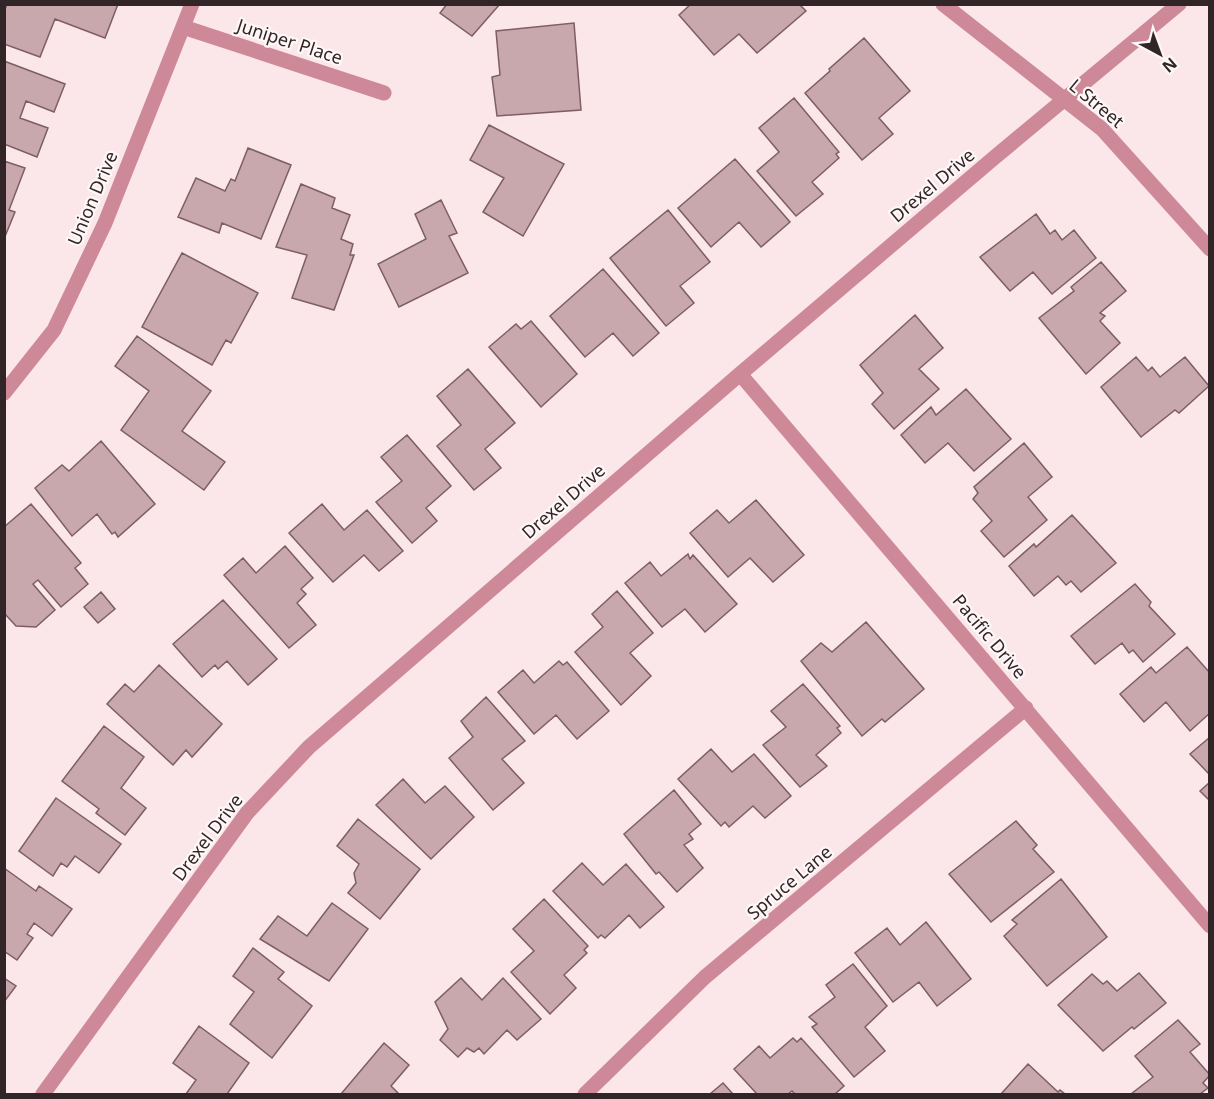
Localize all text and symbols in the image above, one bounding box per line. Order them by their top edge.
street label: Juniper Place [232,12,346,69]
north arrow [1130,24,1190,84]
text: N [1158,53,1182,78]
street label: L Street [1065,73,1130,133]
street label: Drexel Drive [885,143,979,227]
street label: Union Drive [61,147,123,249]
street label: Drexel Drive [516,458,610,544]
street label: Pacific Drive [948,589,1032,683]
street label: Drexel Drive [166,789,248,885]
street label: Spruce Lane [742,839,836,925]

